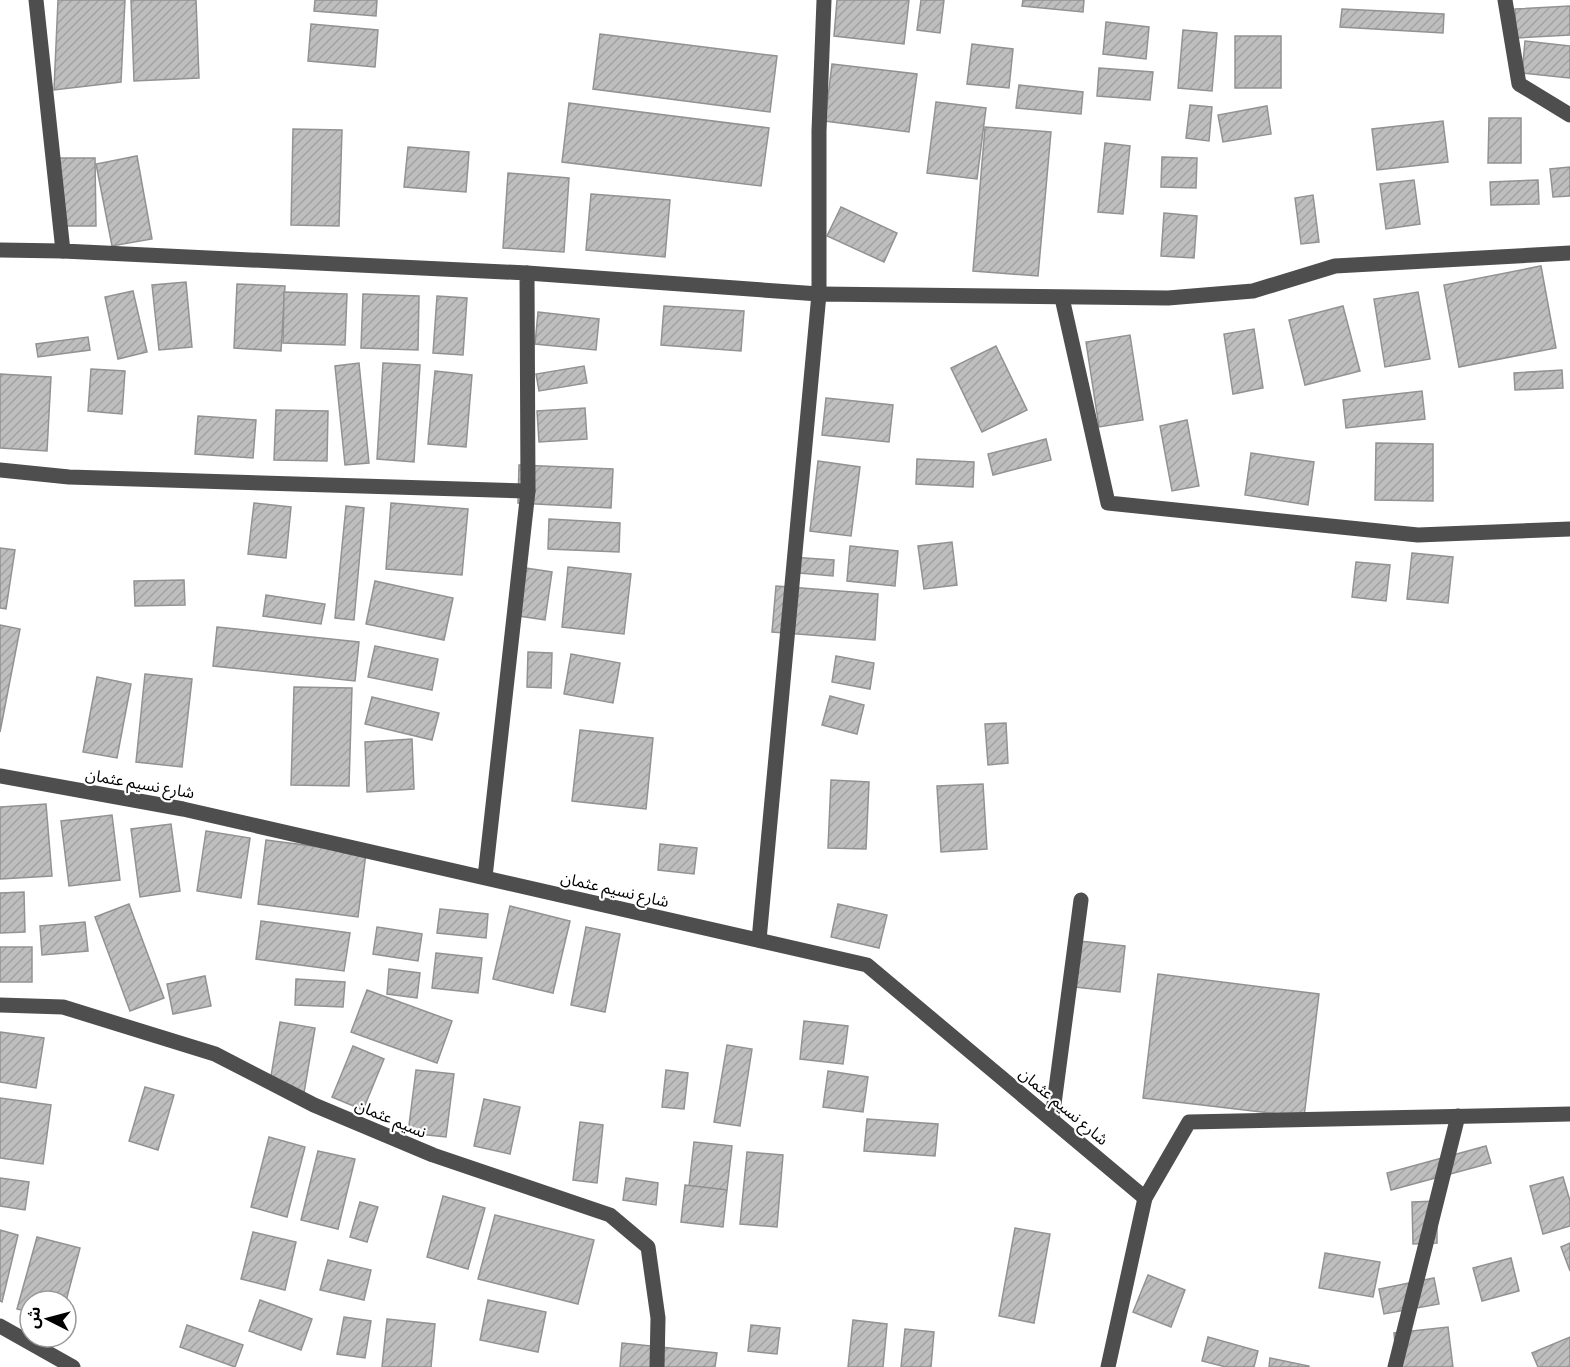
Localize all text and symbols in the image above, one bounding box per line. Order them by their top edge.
street label: شارع نسيم عثمان [83,765,196,805]
street label: شارع نسيم عثمان [558,868,671,914]
street label: شارع نسيم عثمان [1013,1064,1112,1151]
street label: نسيم عثمان [351,1095,429,1145]
north arrow [18,1289,78,1349]
text: ش [23,1306,44,1329]

